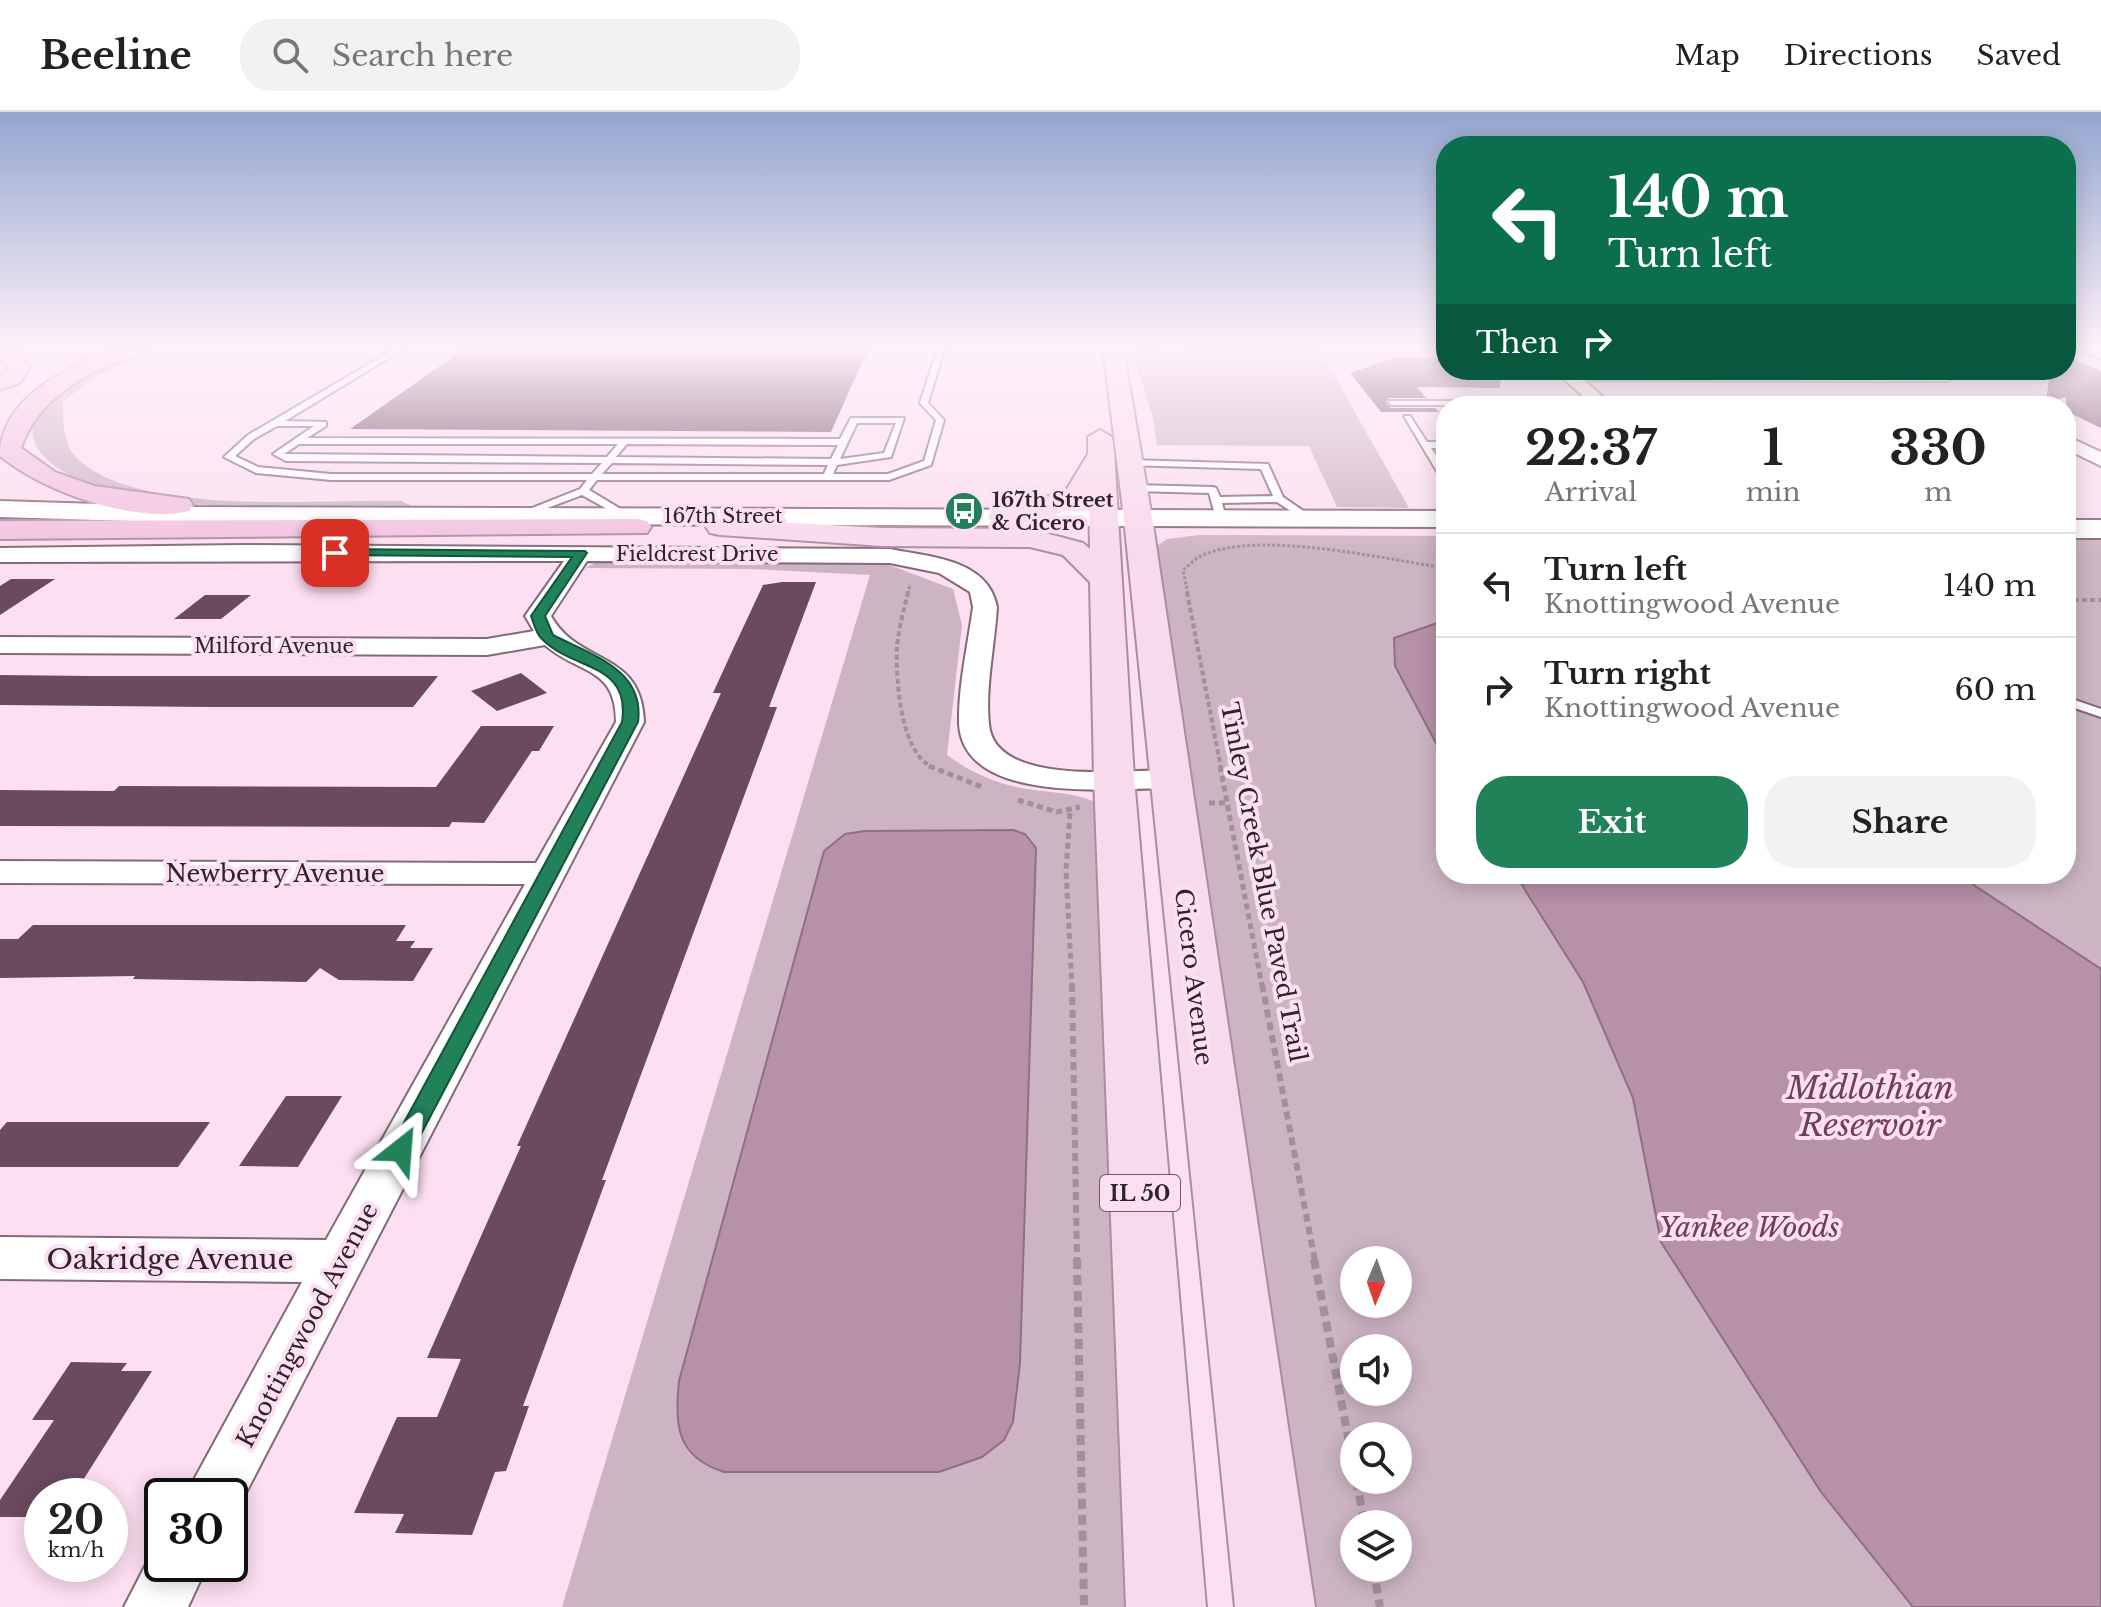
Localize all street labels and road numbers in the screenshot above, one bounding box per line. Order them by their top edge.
street label: 167th Street [663,504,783,528]
street label: Fieldcrest Drive [616,542,778,566]
street label: Milford Avenue [194,634,354,658]
street label: Tinley Creek Blue Paved Trail [1215,700,1313,1064]
street label: Newberry Avenue [165,859,385,888]
street label: Cicero Avenue [1169,887,1219,1067]
road number: IL 50 [1100,1175,1180,1211]
street label: Knottingwood Avenue [230,1198,384,1452]
street label: Oakridge Avenue [46,1242,294,1277]

